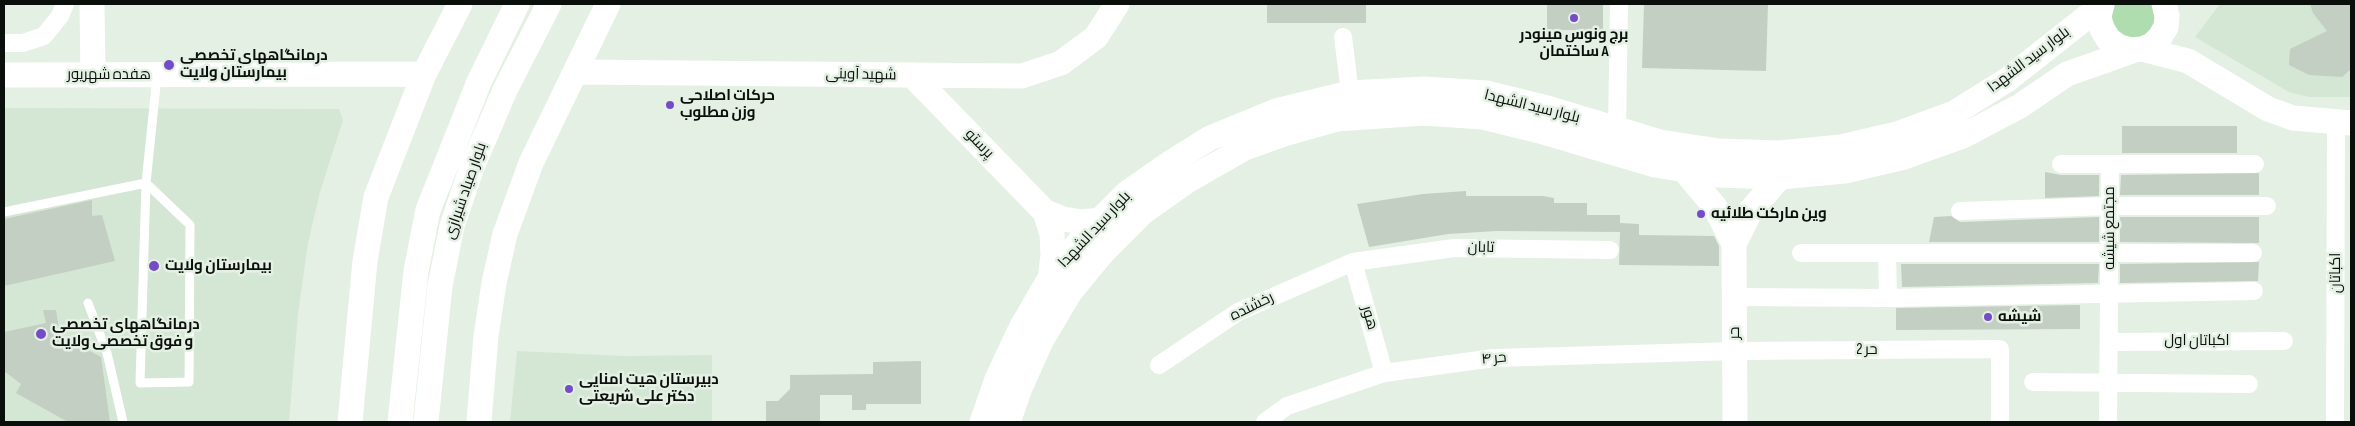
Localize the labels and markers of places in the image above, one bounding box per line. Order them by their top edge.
marker: برج ونوس مینودر ساختمان A [1568,12,1580,24]
place label: برج ونوس مینودر ساختمان A [1520,26,1628,61]
place label: درمانگاههای تخصصی بیمارستان ولایت [180,47,328,82]
marker: درمانگاههای تخصصی بیمارستان ولایت [162,58,176,72]
place label: حرکات اصلاحی وزن مطلوب [680,87,775,122]
marker: حرکات اصلاحی وزن مطلوب [664,99,676,111]
place label: وین مارکت طلائیه [1711,205,1827,223]
marker: وین مارکت طلائیه [1695,208,1707,220]
place label: بیمارستان ولایت [165,257,272,275]
marker: بیمارستان ولایت [147,259,161,273]
place label: شیشه [1998,308,2041,326]
marker: شیشه [1982,311,1994,323]
place label: درمانگاههای تخصصی و فوق تخصصی ولایت [52,316,200,351]
marker: درمانگاههای تخصصی و فوق تخصصی ولایت [34,327,48,341]
place label: دبیرستان هیت امنایی دکتر علی شریعتی [579,371,719,406]
marker: دبیرستان هیت امنایی دکتر علی شریعتی [563,383,575,395]

